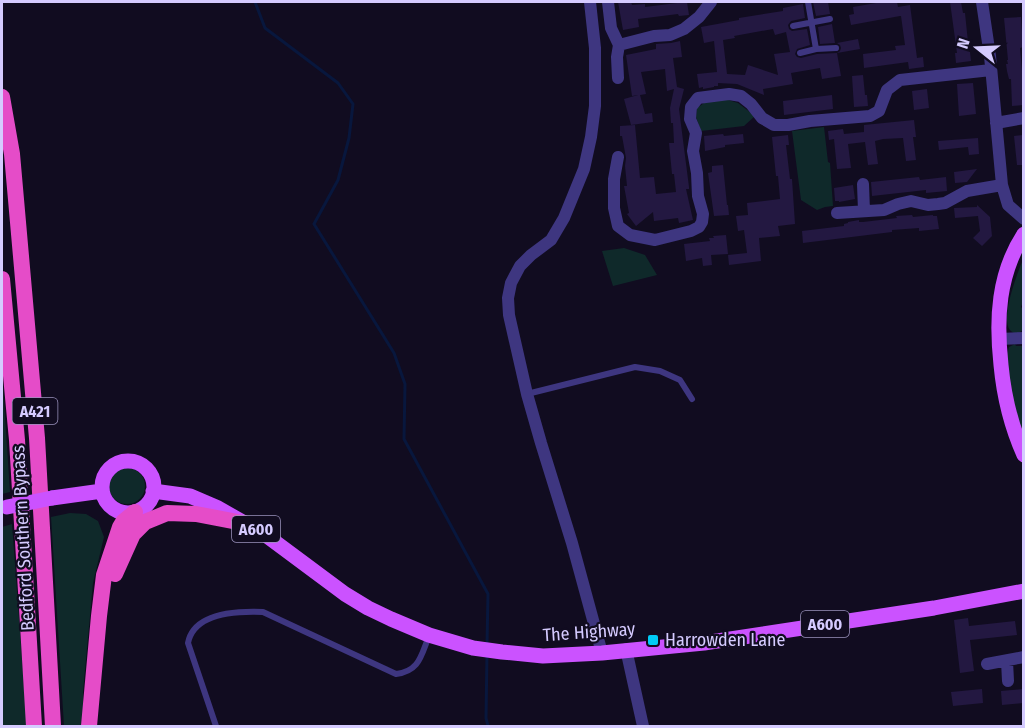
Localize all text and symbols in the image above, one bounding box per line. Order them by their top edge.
north arrow [947,18,1007,78]
text: N [953,36,974,51]
road number: A421 [12,398,57,424]
street label: Bedford Southern Bypass [7,444,39,631]
road number: A600 [232,516,280,542]
road number: A600 [801,611,849,637]
street label: The Highway [542,618,636,646]
place label: Harrowden Lane [665,629,785,651]
marker: Harrowden Lane [646,633,660,647]

